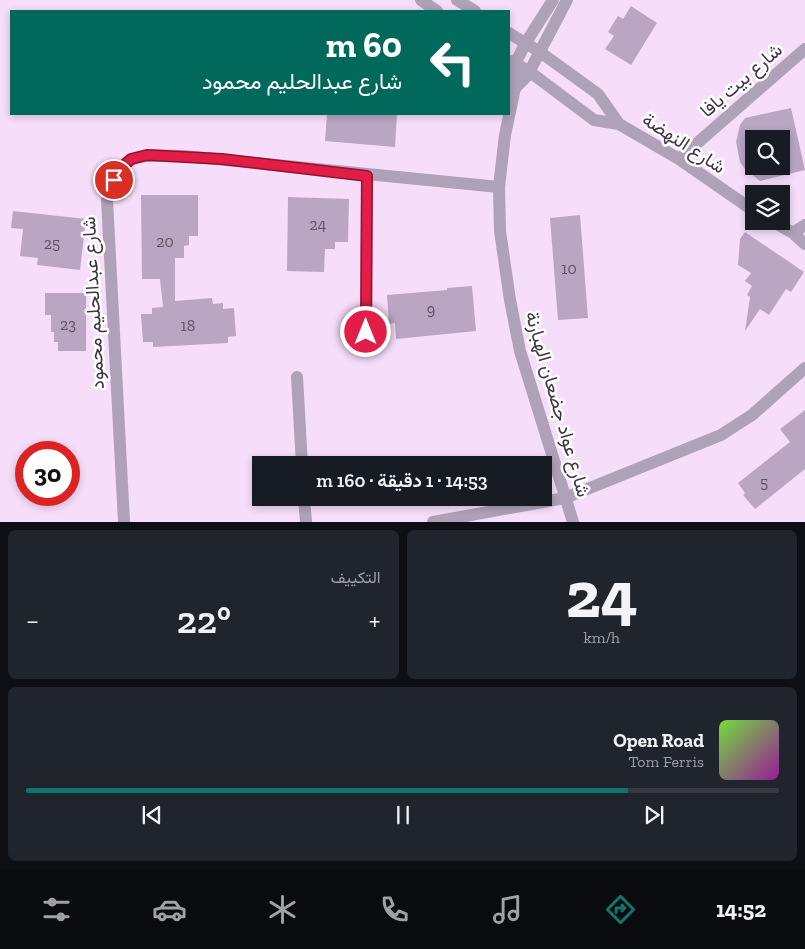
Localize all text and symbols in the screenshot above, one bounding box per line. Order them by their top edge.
text: 60 m [326,24,402,66]
icon: left [420,30,485,95]
street label: شارع بيت يافا [695,38,788,123]
text: شارع عبدالحليم محمود [202,68,402,95]
street label: شارع النهضة [638,108,730,179]
map controls [745,130,790,230]
button: search [745,130,790,175]
pin [93,159,135,201]
icon: arrive [100,166,128,194]
button: layers [745,185,790,230]
house number: 24 [310,215,327,234]
street label: شارع عبدالحليم محمود [77,216,110,390]
house number: 20 [156,232,174,251]
house number: 25 [44,234,60,253]
house number: 10 [561,259,577,278]
house number: 9 [427,300,435,319]
position arrow [339,305,391,357]
street label: شارع عواد جضعان الهبارنة [519,308,596,500]
house number: 23 [60,315,76,334]
house number: 18 [181,316,195,335]
speed limit sign: 30 [15,441,80,506]
text: 14:53 · 1 دقيقة · 160 m [316,469,488,492]
house number: 5 [760,473,768,492]
text: 24 [566,556,638,634]
text: التكييف [331,568,381,587]
text: 22° [177,597,231,643]
text: − [26,604,39,637]
text: + [369,604,381,637]
text: km/h [584,628,620,647]
text: Open Road [613,729,704,752]
text: Tom Ferris [628,752,704,771]
icon: previous [138,801,166,829]
icon: pause [389,801,417,829]
icon: next [640,801,668,829]
icon: filters [39,892,74,927]
icon: car [152,892,187,927]
icon: climate [265,892,300,927]
icon: phone [377,892,412,927]
icon: music [490,892,525,927]
icon: directions [603,892,638,927]
text: 14:52 [716,896,766,923]

